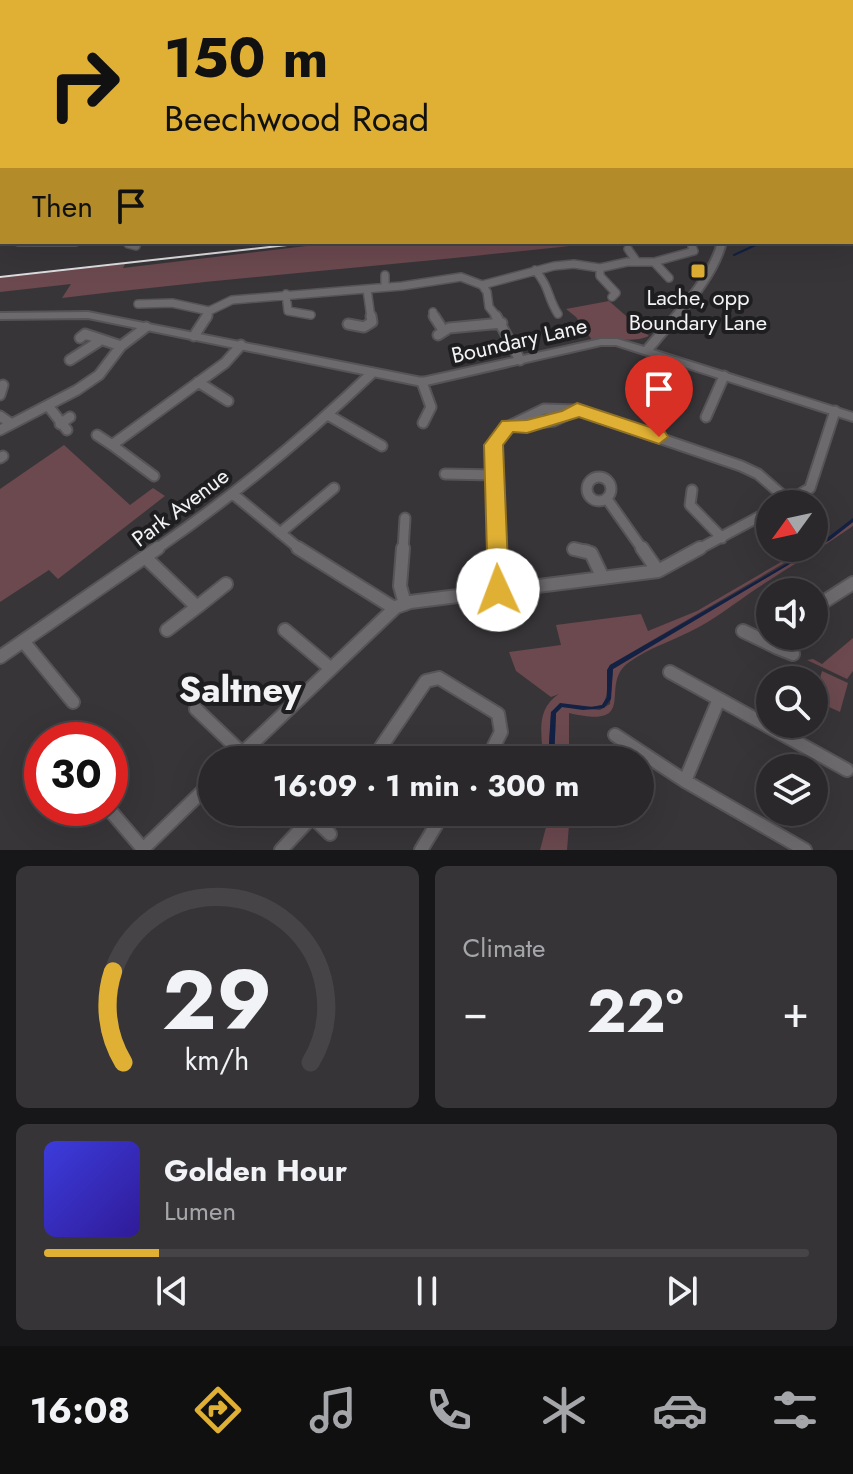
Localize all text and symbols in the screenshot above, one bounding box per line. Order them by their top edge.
text: 150 m [164,17,328,98]
icon: right [32,32,136,136]
text: Beechwood Road [164,92,429,144]
icon: arrive [109,184,153,228]
text: Then [32,185,93,228]
marker: Lache, opp Boundary Lane [689,262,707,280]
place label: Lache, opp Boundary Lane [629,281,767,338]
street label: Boundary Lane [448,309,590,371]
pin [625,355,693,437]
icon: arrive [637,367,681,411]
street label: Park Avenue [125,460,235,554]
north arrow [756,490,828,562]
map controls [756,490,828,826]
position arrow [456,548,540,632]
button: sound [756,578,828,650]
district label: Saltney [179,663,303,715]
button: search [756,666,828,738]
speed limit sign: 30 [24,722,128,826]
button: layers [756,754,828,826]
text: 16:09 · 1 min · 300 m [273,764,579,807]
text: Climate [463,929,545,967]
text: 29 [162,940,272,1060]
text: 22° [587,968,683,1055]
text: − [463,980,488,1044]
text: + [782,980,809,1044]
text: km/h [185,1039,250,1081]
text: Golden Hour [164,1149,347,1192]
text: Lumen [164,1192,236,1230]
icon: previous [150,1269,194,1313]
icon: pause [405,1269,449,1313]
icon: next [660,1269,704,1313]
icon: directions [190,1382,246,1438]
icon: music [305,1382,361,1438]
icon: phone [421,1382,477,1438]
icon: climate [536,1382,592,1438]
icon: car [652,1382,708,1438]
icon: filters [767,1382,823,1438]
text: 16:08 [30,1384,130,1436]

